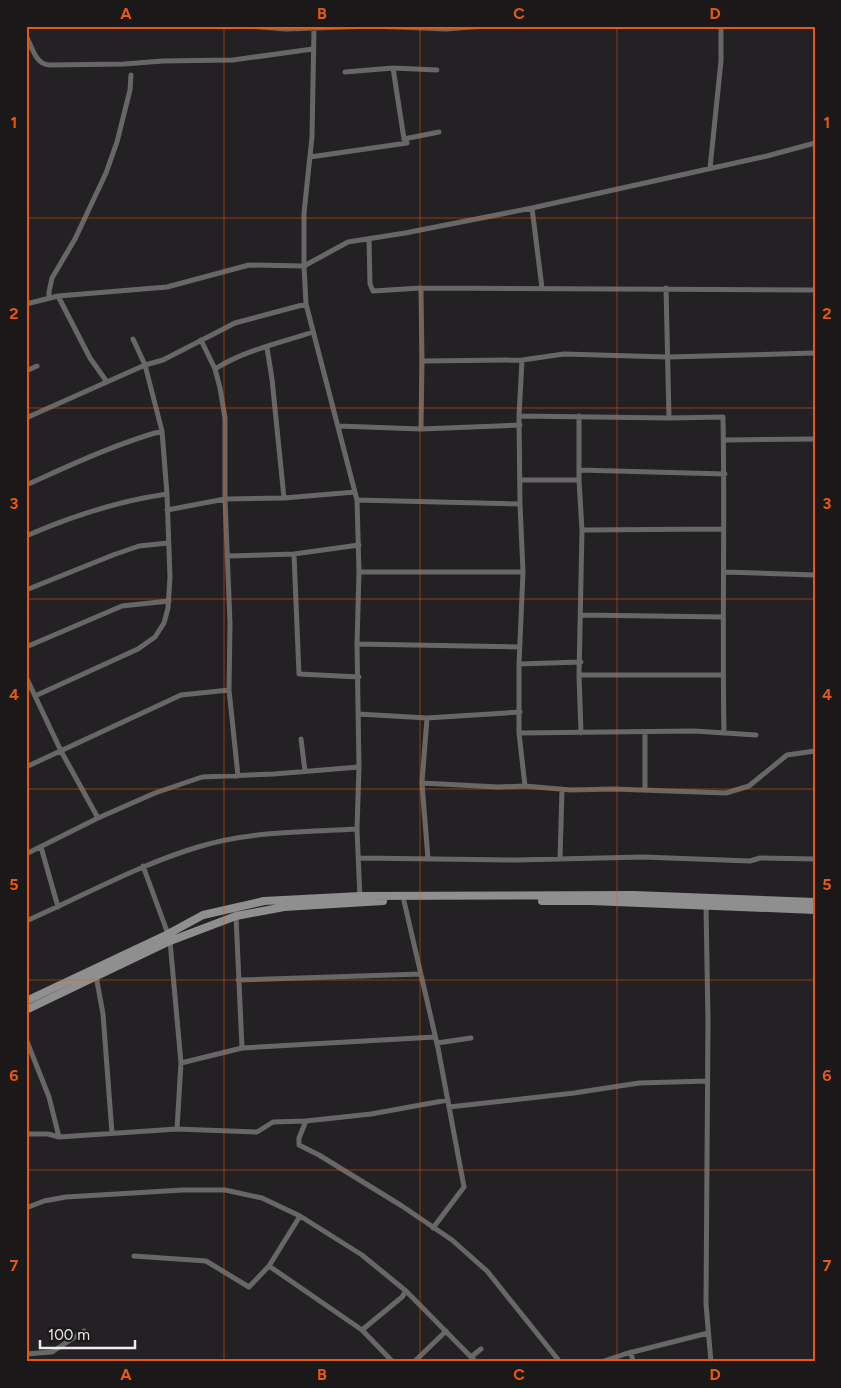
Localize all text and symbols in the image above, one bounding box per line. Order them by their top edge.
text: A [120,4,132,23]
text: B [317,4,327,23]
text: C [513,4,525,23]
text: D [709,4,721,23]
text: 1 [11,113,17,132]
text: 1 [824,113,830,132]
text: 2 [9,304,19,323]
text: 2 [822,304,832,323]
text: 3 [10,494,19,513]
text: 3 [823,494,832,513]
text: 4 [9,685,19,704]
text: 4 [822,685,832,704]
text: 5 [9,875,19,894]
text: 5 [822,875,832,894]
text: 6 [9,1066,19,1085]
text: 6 [822,1066,832,1085]
text: 7 [10,1256,19,1275]
text: 7 [823,1256,832,1275]
scale bar [40,1318,135,1350]
text: 100 m [48,1326,90,1344]
text: A [120,1365,132,1384]
text: B [317,1365,327,1384]
text: C [513,1365,525,1384]
text: D [709,1365,721,1384]

